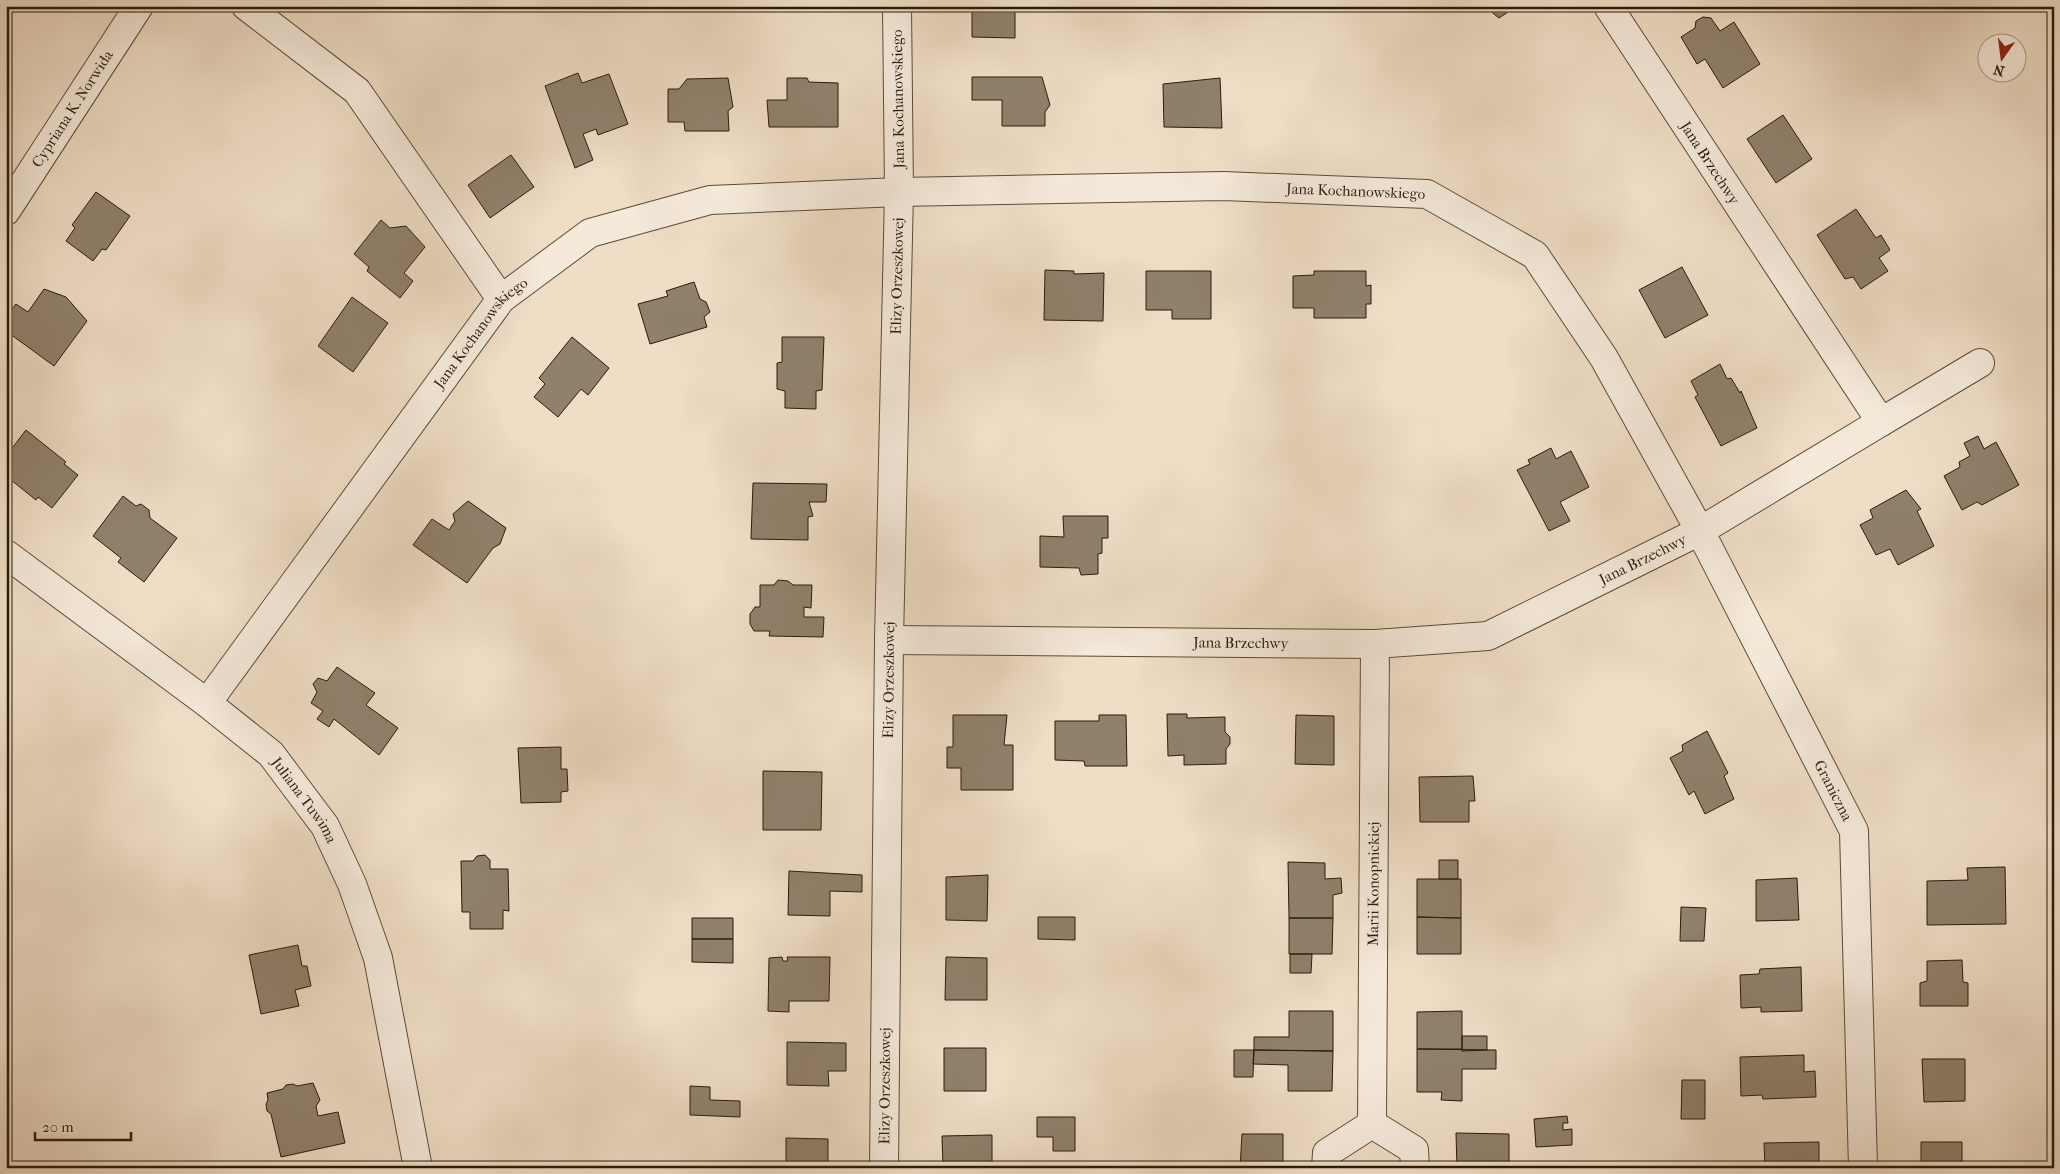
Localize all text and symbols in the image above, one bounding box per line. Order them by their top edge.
street label: Jana Kochanowskiego [888,29,908,170]
north arrow [1978,32,2028,82]
street label: Cypriana K. Norwida [28,46,118,171]
text: N [1991,61,2006,80]
street label: Jana Brzechwy [1676,117,1744,209]
street label: Jana Kochanowskiego [1285,179,1426,203]
street label: Elizy Orzeszkowej [887,217,907,335]
street label: Jana Kochanowskiego [429,273,531,393]
street label: Jana Brzechwy [1595,530,1690,589]
street label: Elizy Orzeszkowej [879,621,898,739]
street label: Jana Brzechwy [1192,633,1290,652]
street label: Juliana Tuwima [267,753,341,847]
street label: Graniczna [1810,757,1857,825]
street label: Marii Konopnickiej [1364,822,1383,946]
street label: Elizy Orzeszkowej [875,1027,894,1145]
scale bar [35,1109,131,1141]
text: 20 m [42,1118,74,1136]

